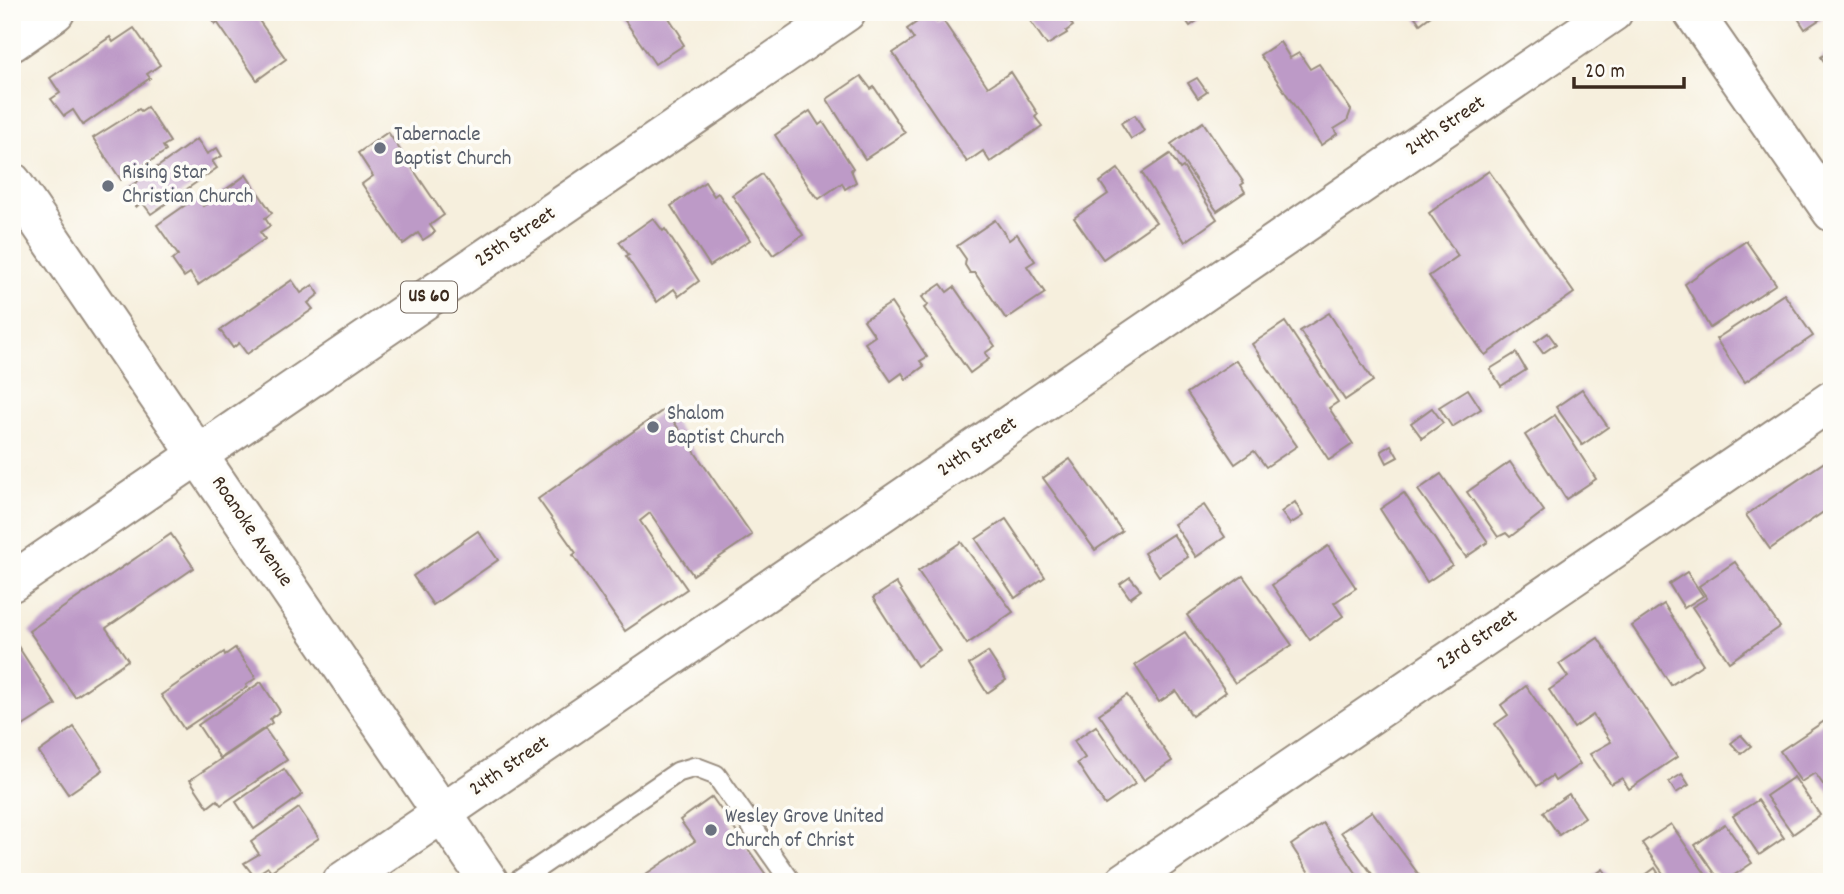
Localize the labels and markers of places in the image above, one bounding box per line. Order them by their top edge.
place label: Tabernacle Baptist Church [394,121,511,175]
marker: Tabernacle Baptist Church [372,140,388,156]
place label: Rising Star Christian Church [122,159,253,213]
marker: Rising Star Christian Church [100,178,116,194]
place label: Shalom Baptist Church [667,400,784,454]
marker: Shalom Baptist Church [645,419,661,435]
place label: Wesley Grove United Church of Christ [725,803,884,857]
marker: Wesley Grove United Church of Christ [703,822,719,838]

